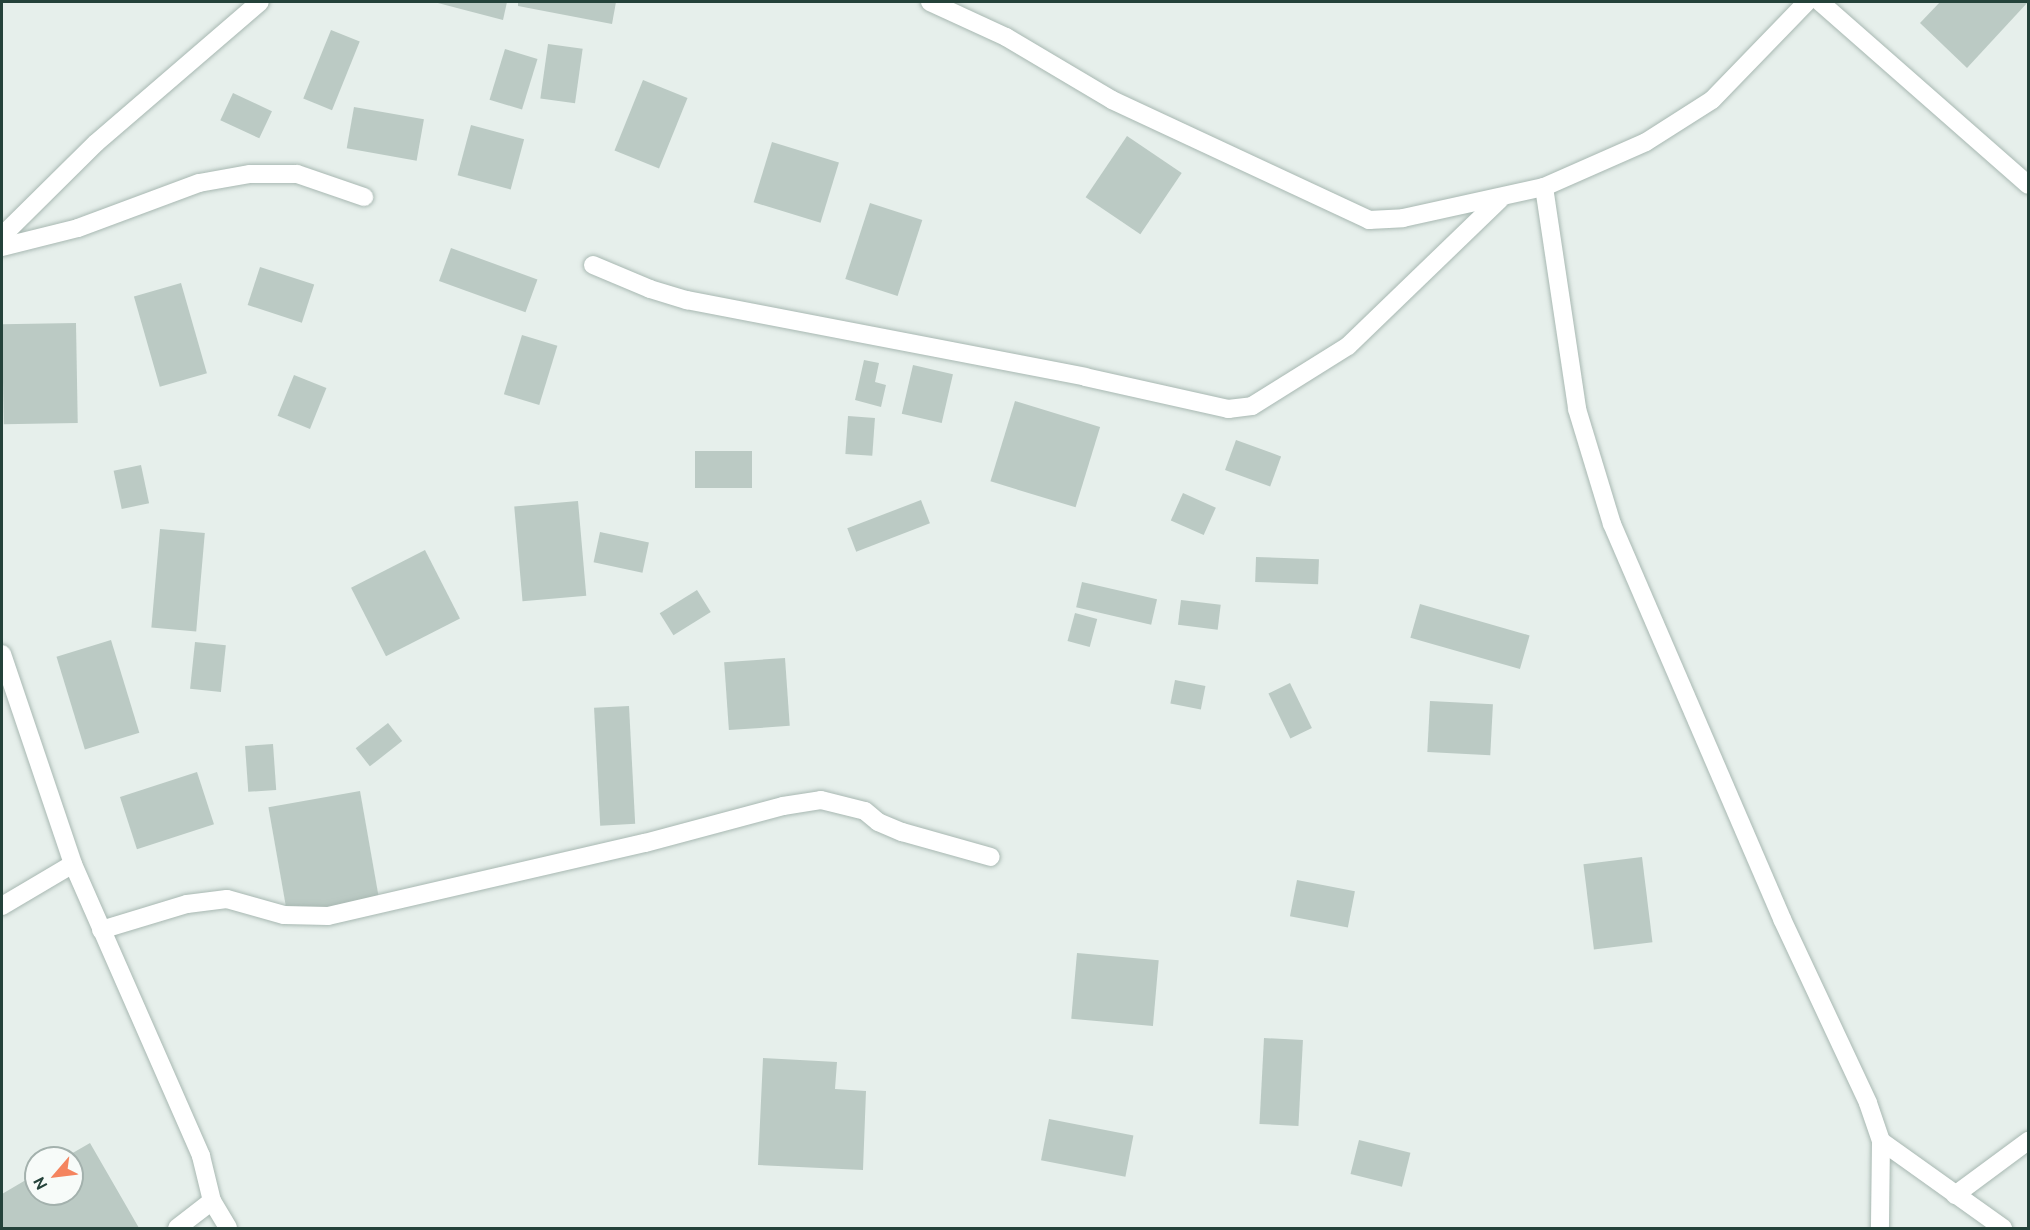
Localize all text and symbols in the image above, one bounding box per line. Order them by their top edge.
north arrow [24,1146,84,1206]
text: N [29,1174,51,1193]

